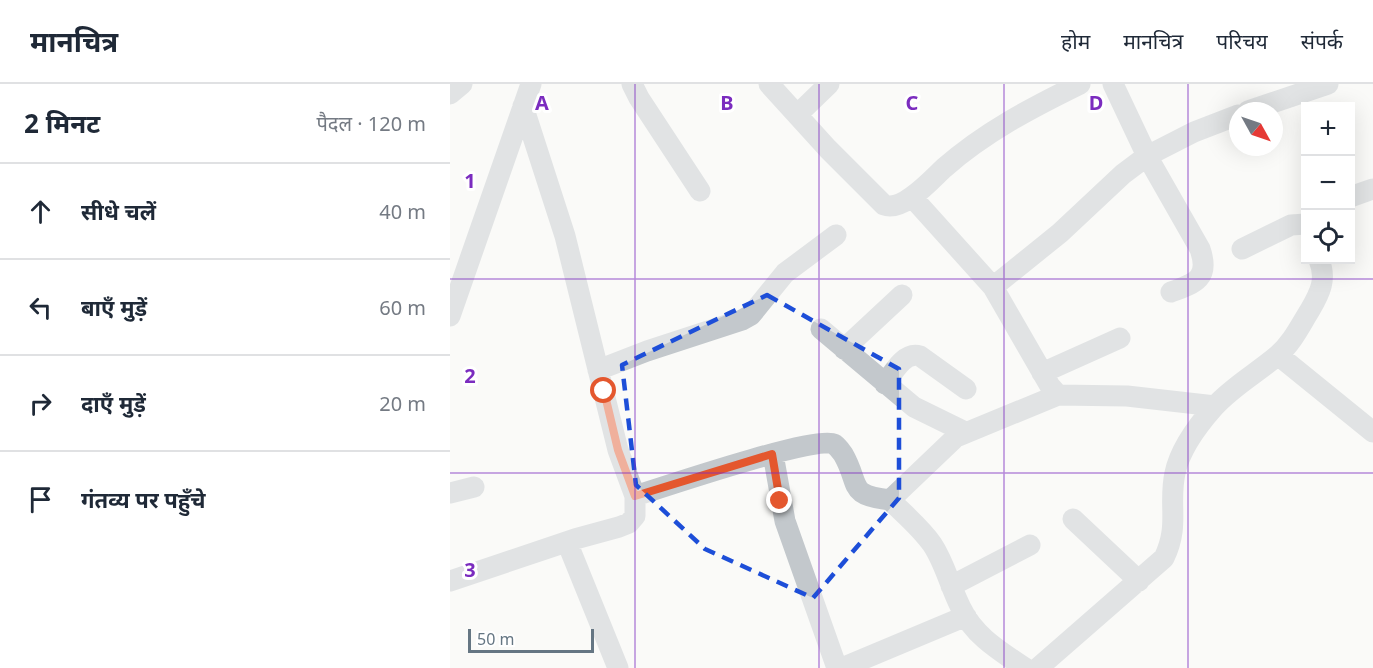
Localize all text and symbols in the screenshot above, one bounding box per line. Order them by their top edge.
text: मानचित्र [30,22,118,60]
text: होम [1061,27,1090,55]
text: मानचित्र [1123,27,1183,55]
text: परिचय [1216,27,1268,55]
text: संपर्क [1301,27,1343,55]
text: A [535,89,549,116]
text: B [720,89,734,116]
text: C [906,89,919,116]
text: D [1089,89,1103,116]
north arrow [1229,102,1283,156]
map controls [1301,102,1355,264]
button: + [1301,102,1355,156]
text: 2 मिनट [24,105,100,141]
text: पैदल · 120 m [316,110,426,137]
button: − [1301,156,1355,210]
text: 1 [464,167,476,194]
icon: ahead [24,195,57,228]
text: सीधे चलें [81,196,156,226]
text: 40 m [379,198,426,225]
button: locate [1301,210,1355,264]
icon: left [24,291,57,324]
text: बाएँ मुड़ें [81,292,147,322]
text: 60 m [379,294,426,321]
text: 2 [464,362,476,389]
route start [590,377,616,403]
icon: right [24,387,57,420]
text: दाएँ मुड़ें [81,388,146,418]
text: 20 m [379,390,426,417]
icon: arrive [24,483,57,516]
text: गंतव्य पर पहुँचे [81,484,206,514]
route end [766,487,792,513]
text: 3 [464,556,476,583]
scale bar [468,626,594,654]
text: 50 m [477,628,514,650]

